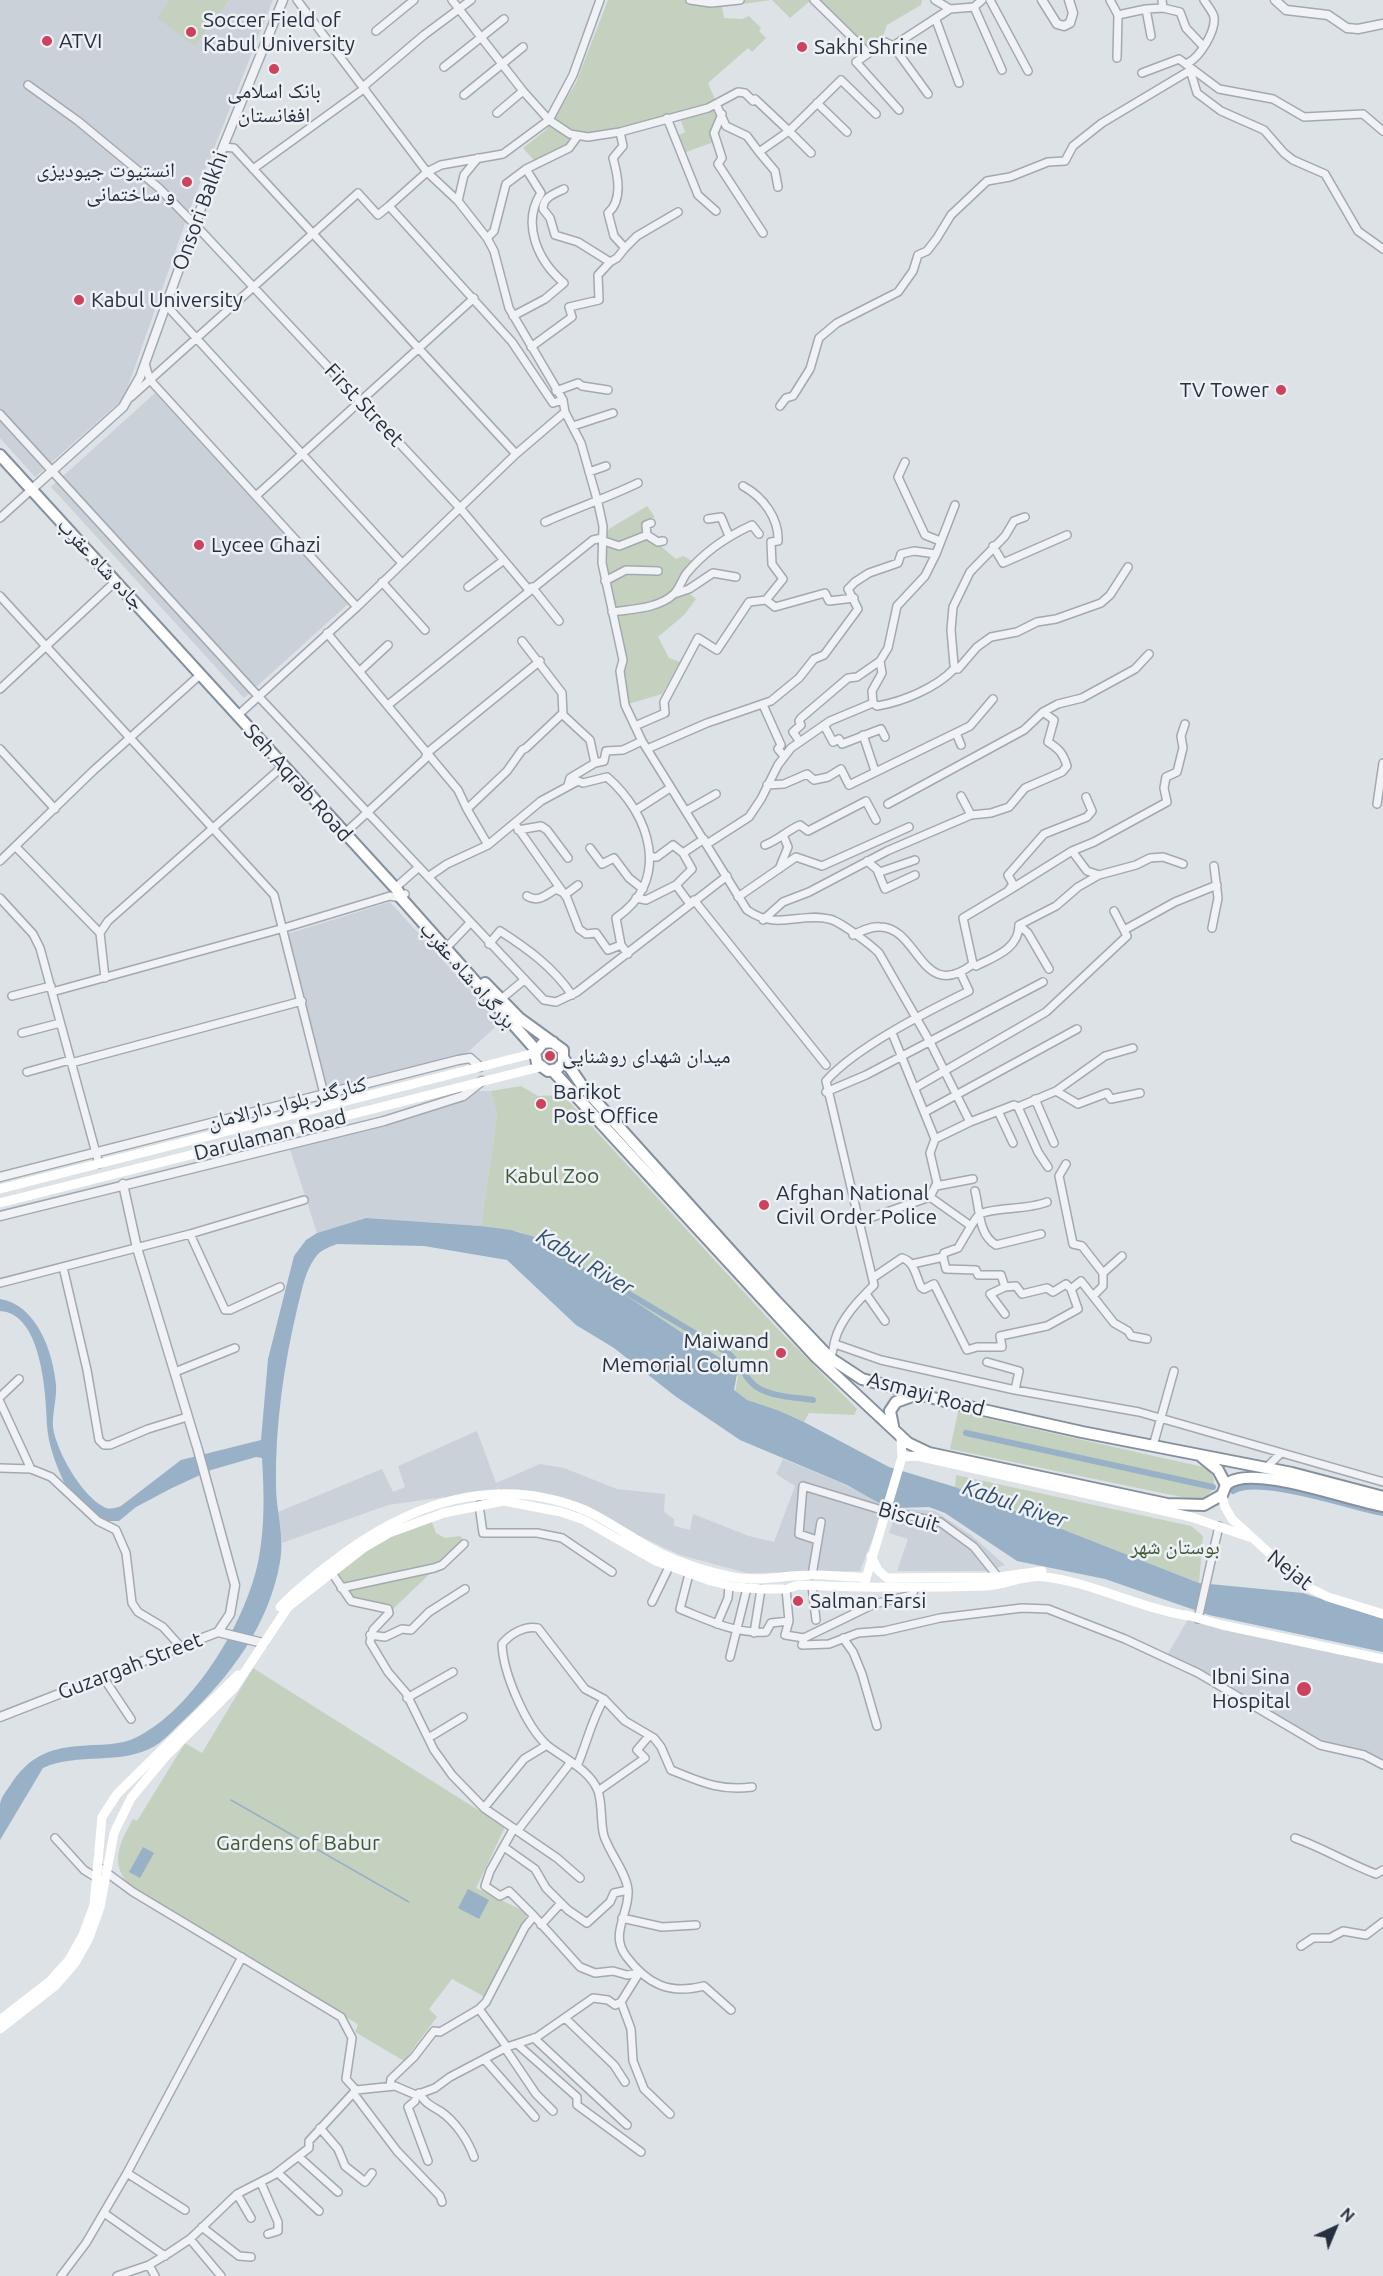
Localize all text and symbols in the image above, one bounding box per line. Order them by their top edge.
place label: Soccer Field of Kabul University [203,7,355,57]
marker: Soccer Field of Kabul University [184,25,198,39]
place label: ATVI [59,28,102,54]
marker: ATVI [40,34,54,48]
place label: Sakhi Shrine [814,34,928,60]
marker: Sakhi Shrine [795,40,809,54]
marker: بانک اسلامی افغانستان [267,62,281,76]
place label: بانک اسلامی افغانستان [227,78,321,128]
street label: Onsori Balkhi [167,148,233,274]
place label: انستیوت جیودیزی و ساختمانی [36,157,175,207]
marker: انستیوت جیودیزی و ساختمانی [180,175,194,189]
place label: Kabul University [91,287,243,313]
marker: Kabul University [72,293,86,307]
street label: First Street [319,358,409,452]
place label: TV Tower [1180,377,1269,403]
marker: TV Tower [1274,383,1288,397]
street label: جاده شاه عقرب [52,513,150,615]
place label: Lycee Ghazi [211,532,321,558]
marker: Lycee Ghazi [192,538,206,552]
street label: Seh Aqrab Road [239,719,357,847]
street label: بزرگراه شاه عقرب [415,916,521,1034]
place label: میدان شهدای روشنایی [562,1043,731,1069]
marker: میدان شهدای روشنایی [543,1049,557,1063]
street label: کنارگذر بلوار دارالامان [205,1071,369,1135]
place label: Barikot Post Office [553,1079,658,1129]
marker: Barikot Post Office [534,1097,548,1111]
street label: Darulaman Road [191,1104,349,1166]
park label: Kabul Zoo [505,1163,599,1189]
place label: Afghan National Civil Order Police [776,1180,937,1230]
marker: Afghan National Civil Order Police [757,1198,771,1212]
water label: Kabul River [532,1223,638,1301]
place label: Maiwand Memorial Column [602,1328,769,1378]
marker: Maiwand Memorial Column [774,1346,788,1360]
street label: Asmayi Road [865,1366,987,1422]
water label: Kabul River [959,1474,1071,1534]
street label: Biscuit [875,1496,943,1538]
park label: بوستان شهر [1130,1534,1220,1560]
street label: Nejat [1262,1544,1318,1596]
place label: Salman Farsi [810,1588,926,1614]
marker: Salman Farsi [791,1594,805,1608]
street label: Guzargah Street [54,1627,206,1705]
place label: Ibni Sina Hospital [1212,1664,1290,1714]
marker: Ibni Sina Hospital [1295,1680,1313,1698]
park label: Gardens of Babur [216,1830,380,1856]
north arrow [1305,2198,1365,2258]
text: N [1337,2204,1358,2226]

